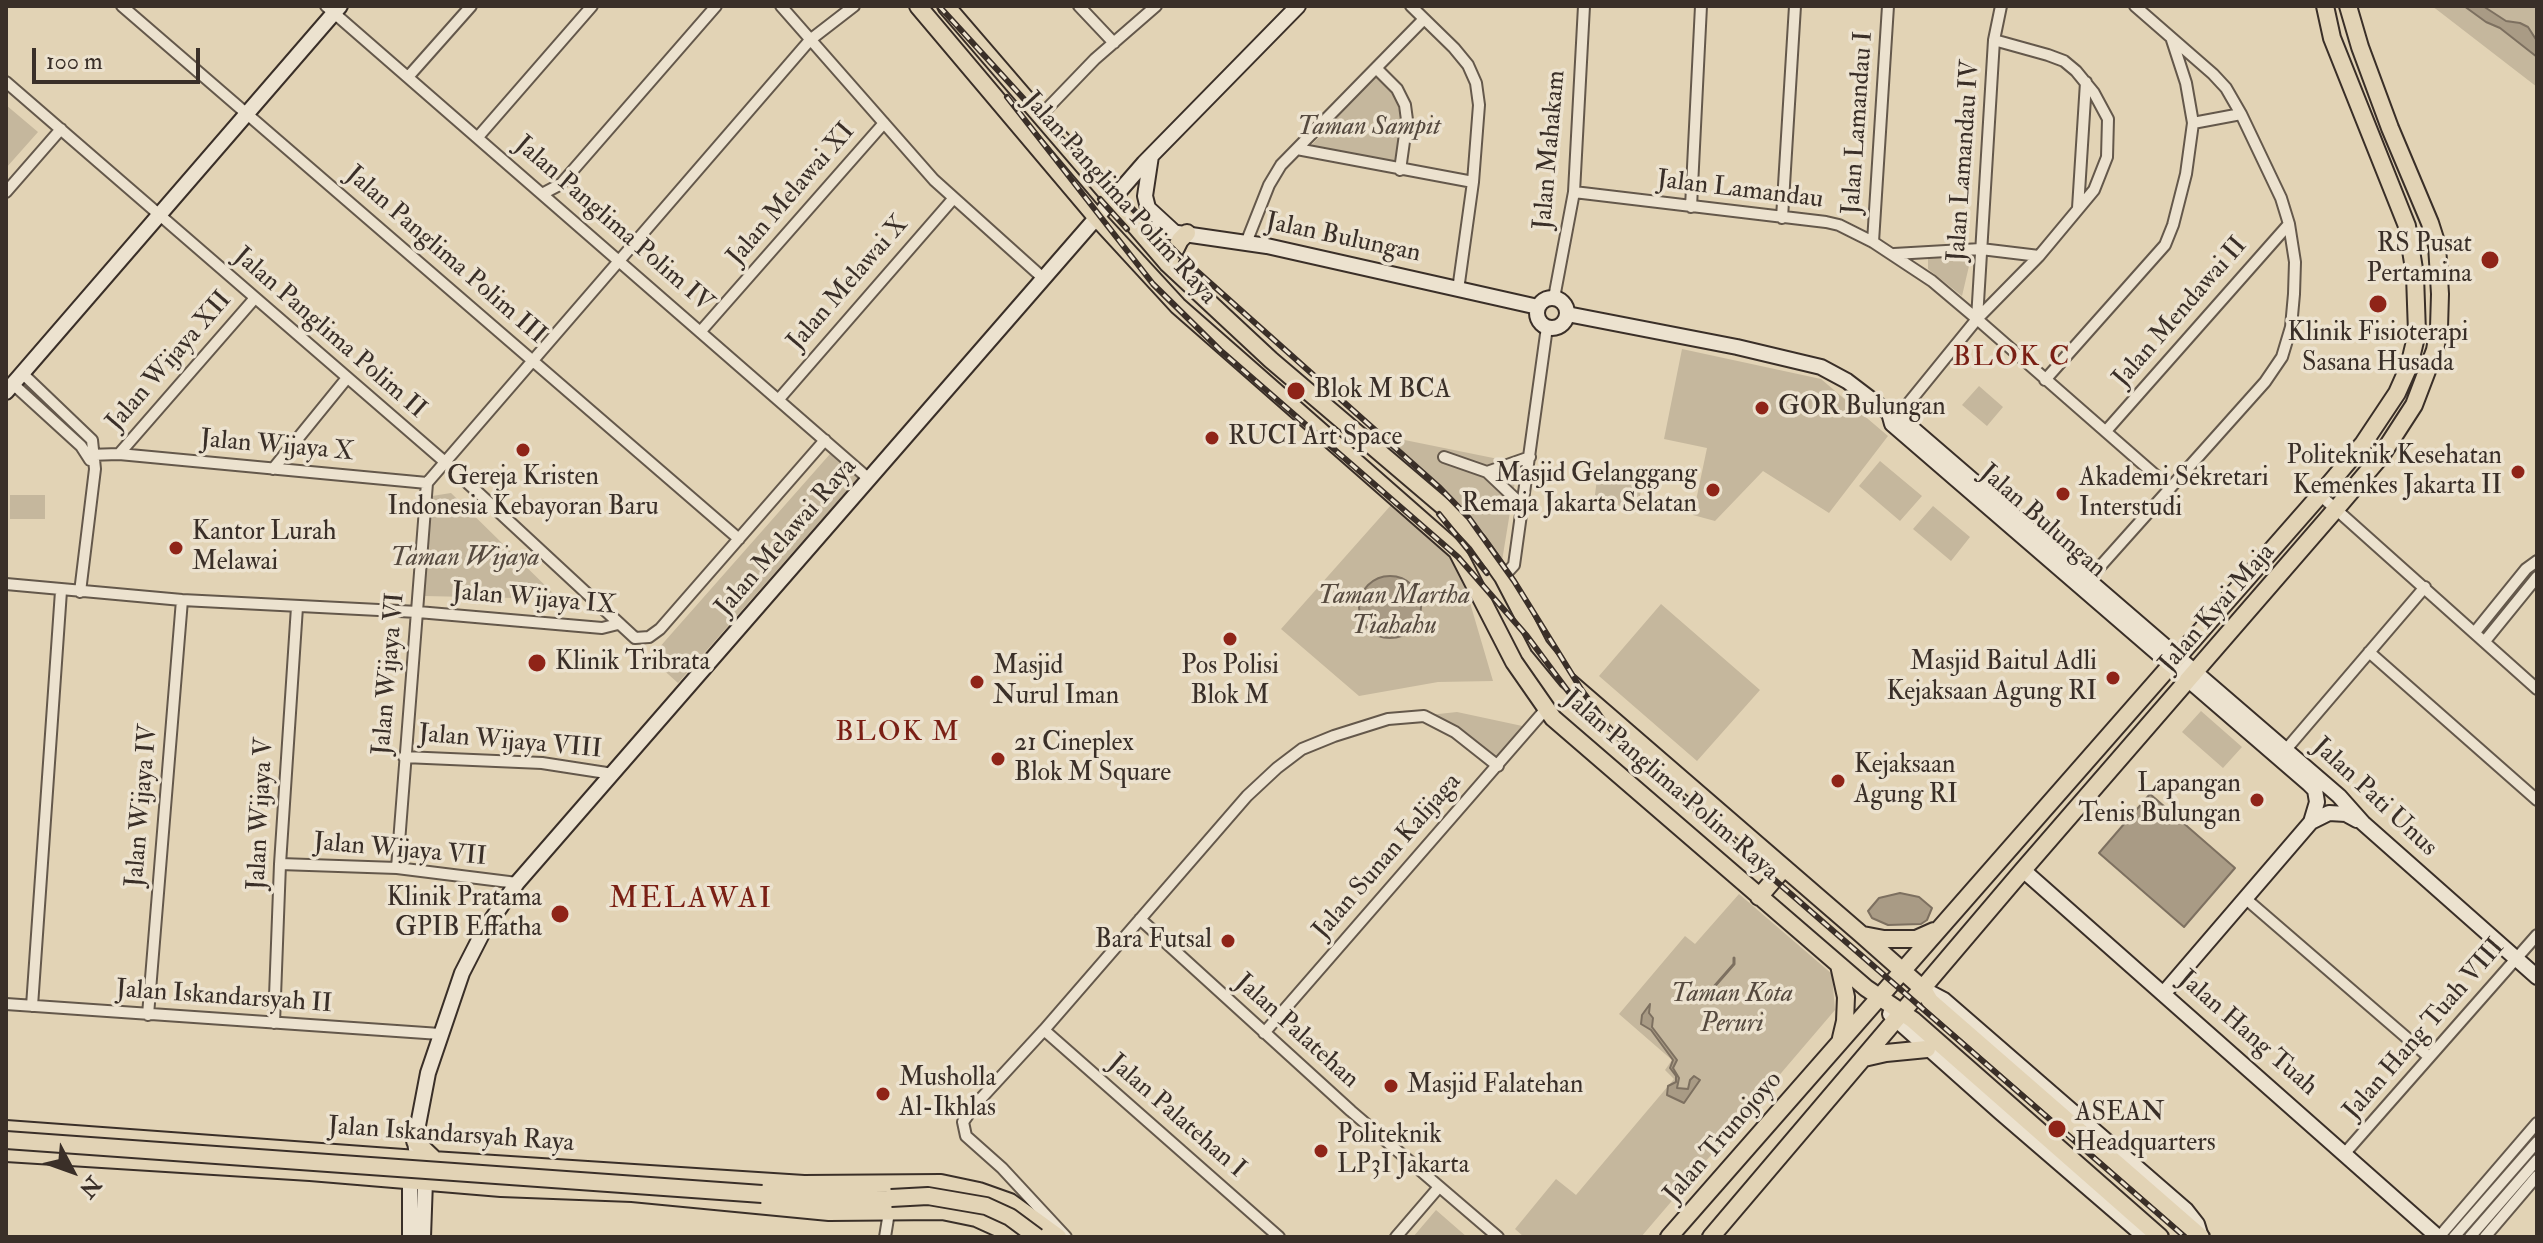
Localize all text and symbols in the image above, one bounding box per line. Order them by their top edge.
street label: Jalan Lamandau I [1837,30,1881,216]
scale bar [36,32,204,82]
text: 100 m [46,46,103,77]
street label: Jalan Lamandau IV [1942,59,1988,263]
street label: Jalan Mahakam [1528,69,1574,231]
street label: Jalan Panglima Polim Raya [1015,86,1223,312]
park label: Taman Sampit [1297,112,1441,144]
street label: Jalan Melawai XI [721,117,863,273]
street label: Jalan Panglima Polim IV [507,130,719,320]
street label: Jalan Panglima Polim III [338,160,552,352]
street label: Jalan Lamandau [1655,165,1825,217]
street label: Jalan Bulungan [1263,207,1423,271]
street label: Jalan Melawai X [782,210,916,358]
place label: RS Pusat Pertamina [2367,229,2472,290]
street label: Jalan Mendawai II [2107,231,2255,395]
street label: Jalan Panglima Polim II [226,242,432,426]
marker: RS Pusat Pertamina [2479,249,2501,271]
street label: Jalan Wijaya XII [101,286,239,438]
marker: Klinik Fisioterapi Sasana Husada [2367,293,2389,315]
place label: Klinik Fisioterapi Sasana Husada [2288,318,2468,380]
district label: BLOK C [1952,342,2072,376]
place label: Blok M BCA [1314,375,1451,407]
marker: Blok M BCA [1285,380,1307,402]
place label: GOR Bulungan [1778,392,1946,424]
marker: GOR Bulungan [1753,399,1771,417]
place label: RUCI Art Space [1228,422,1402,454]
street label: Jalan Wijaya X [199,425,355,469]
marker: RUCI Art Space [1203,429,1221,447]
marker: Gereja Kristen Indonesia Kebayoran Baru [514,441,532,459]
place label: Politeknik Kesehatan Kemenkes Jakarta II [2286,441,2502,502]
street label: Jalan Melawai Raya [710,452,864,624]
street label: Jalan Bulungan [1972,458,2112,586]
place label: Masjid Gelanggang Remaja Jakarta Selatan [1462,459,1697,520]
place label: Gereja Kristen Indonesia Kebayoran Baru [387,462,659,524]
place label: Akademi Sekretari Interstudi [2079,463,2269,524]
marker: Politeknik Kesehatan Kemenkes Jakarta II [2509,463,2527,481]
marker: Masjid Gelanggang Remaja Jakarta Selatan [1704,481,1722,499]
marker: Akademi Sekretari Interstudi [2054,485,2072,503]
place label: Kantor Lurah Melawai [192,517,336,578]
street label: Jalan Kyai Maja [2153,538,2283,680]
marker: Kantor Lurah Melawai [167,539,185,557]
park label: Taman Wijaya [390,543,540,575]
street label: Jalan Wijaya IX [451,577,617,623]
park label: Taman Martha Tiahahu [1318,581,1470,642]
street label: Jalan Wijaya VI [367,591,413,757]
marker: Pos Polisi Blok M [1221,630,1239,648]
place label: Klinik Tribrata [555,647,710,679]
place label: Masjid Baitul Adli Kejaksaan Agung RI [1886,647,2097,708]
place label: Masjid Nurul Iman [993,651,1119,712]
place label: Pos Polisi Blok M [1181,651,1279,712]
marker: Klinik Tribrata [526,652,548,674]
marker: Masjid Baitul Adli Kejaksaan Agung RI [2104,669,2122,687]
marker: Masjid Nurul Iman [968,673,986,691]
street label: Jalan Panglima Polim Raya [1556,684,1784,888]
district label: BLOK M [835,717,961,751]
street label: Jalan Wijaya VIII [417,719,603,767]
street label: Jalan Wijaya IV [120,723,166,889]
place label: 21 Cineplex Blok M Square [1014,728,1171,790]
street label: Jalan Pati Unus [2305,732,2443,864]
street label: Jalan Wijaya V [242,737,282,891]
marker: 21 Cineplex Blok M Square [989,750,1007,768]
place label: Kejaksaan Agung RI [1854,750,1958,812]
street label: Jalan Sunan Kalijaga [1307,767,1469,947]
place label: Lapangan Tenis Bulungan [2079,769,2241,830]
marker: Kejaksaan Agung RI [1829,772,1847,790]
marker: Lapangan Tenis Bulungan [2248,791,2266,809]
street label: Jalan Wijaya VII [312,828,488,874]
place label: Klinik Pratama GPIB Effatha [387,883,542,944]
district label: MELAWAI [609,883,773,919]
marker: Klinik Pratama GPIB Effatha [549,903,571,925]
place label: Bara Futsal [1095,925,1212,957]
marker: Bara Futsal [1219,932,1237,950]
street label: Jalan Hang Tuah VIII [2338,933,2512,1127]
street label: Jalan Hang Tuah [2171,965,2323,1103]
street label: Jalan Palatehan [1227,968,1365,1096]
street label: Jalan Iskandarsyah II [115,975,333,1021]
park label: Taman Kota Peruri [1671,979,1793,1040]
street label: Jalan Palatehan I [1101,1049,1251,1185]
place label: Musholla Al-Ikhlas [899,1063,996,1124]
street label: Jalan Trunojoyo [1658,1066,1790,1210]
place label: Masjid Falatehan [1407,1070,1583,1102]
marker: Masjid Falatehan [1382,1077,1400,1095]
marker: Musholla Al-Ikhlas [874,1085,892,1103]
place label: ASEAN Headquarters [2075,1098,2216,1160]
street label: Jalan Iskandarsyah Raya [327,1112,575,1160]
marker: ASEAN Headquarters [2046,1118,2068,1140]
place label: Politeknik LP3I Jakarta [1337,1120,1469,1182]
north arrow [32,1131,112,1211]
marker: Politeknik LP3I Jakarta [1312,1142,1330,1160]
text: N [73,1170,107,1203]

